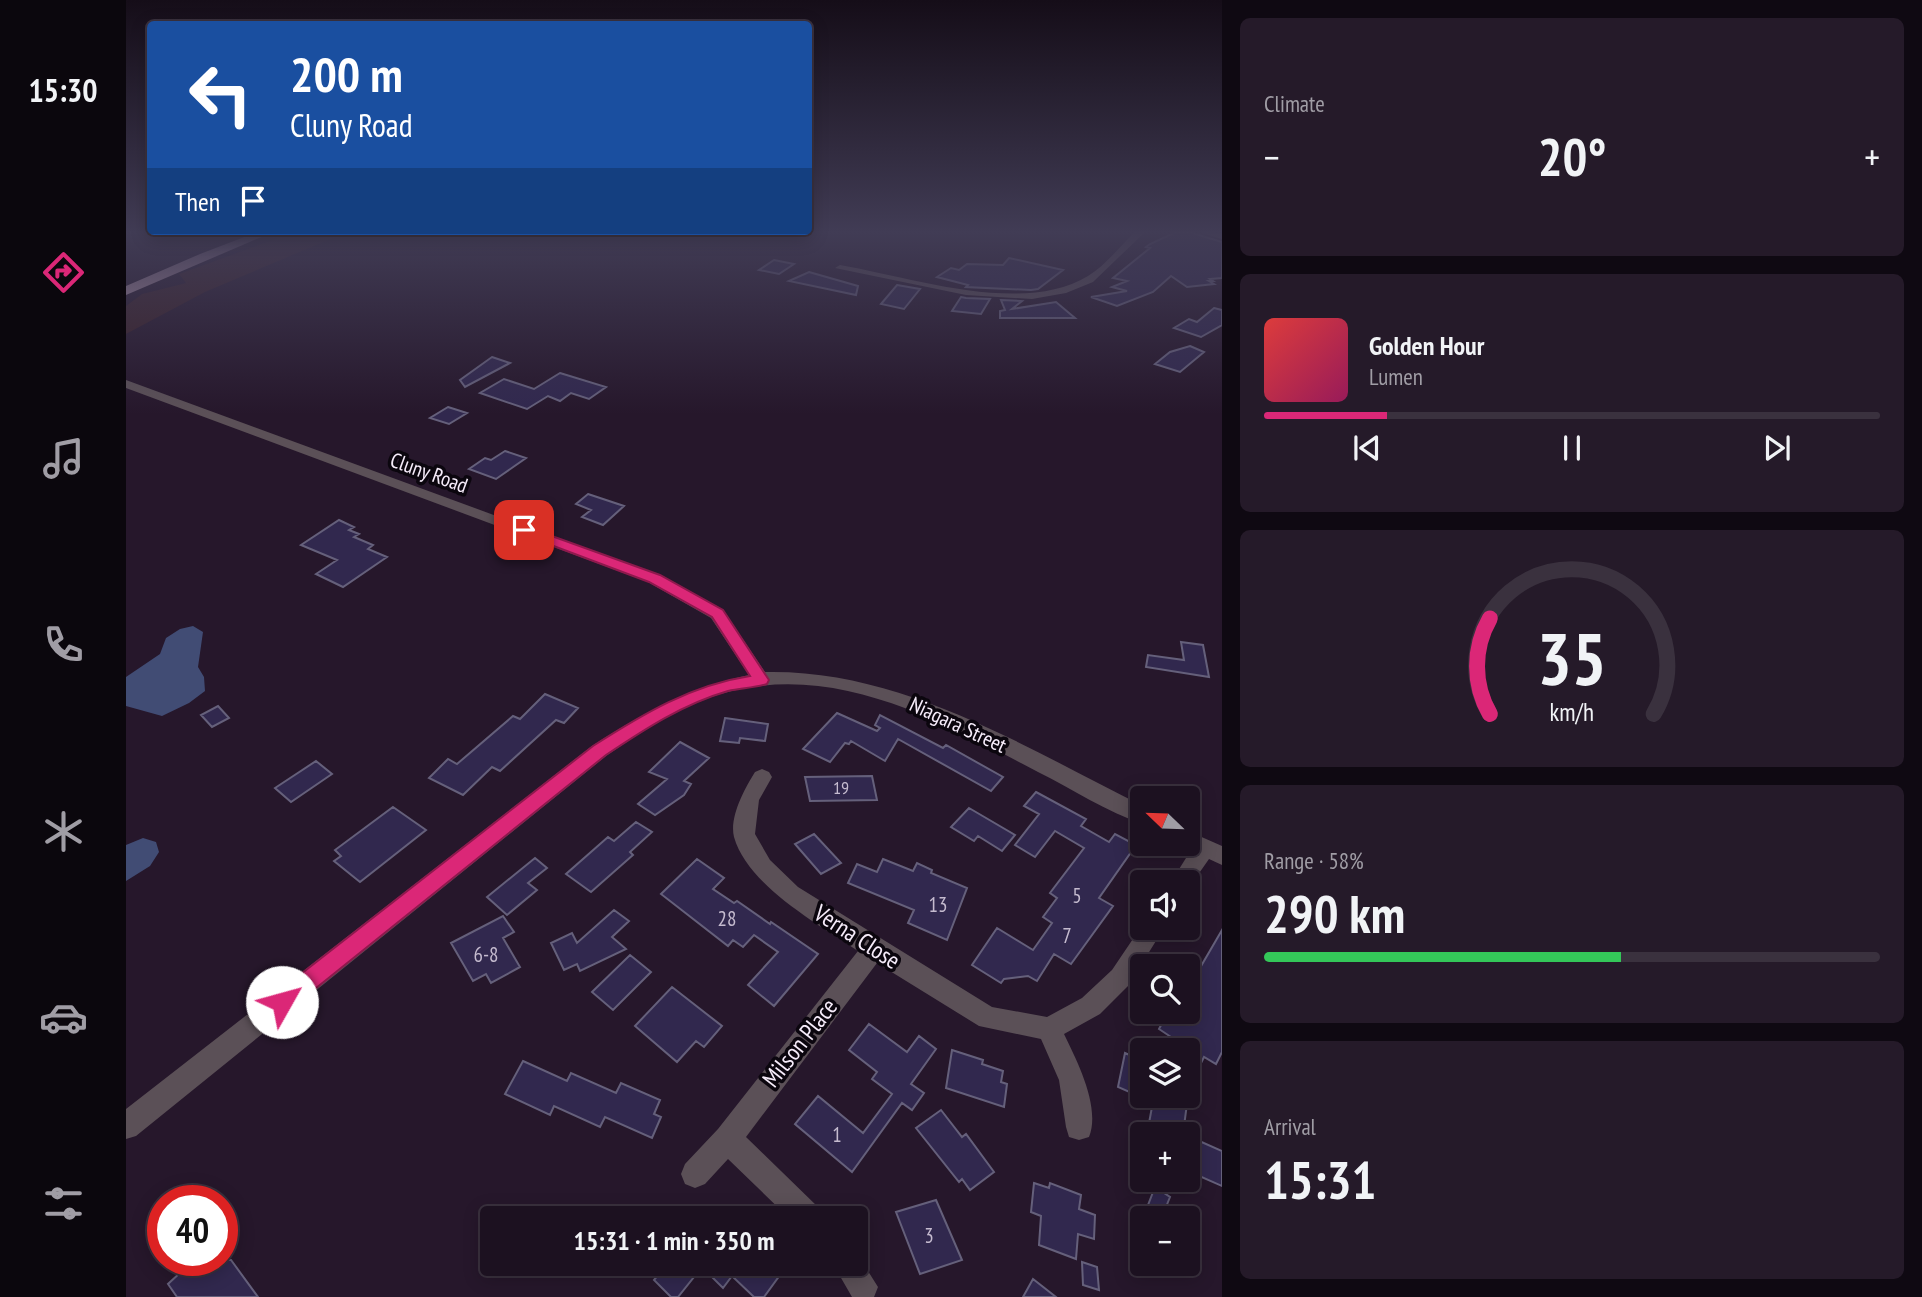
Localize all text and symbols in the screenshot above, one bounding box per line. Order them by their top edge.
text: 200 m [290,42,403,106]
icon: left [175,49,266,140]
text: 15:30 [28,69,98,111]
text: Climate [1264,89,1325,118]
text: Cluny Road [290,104,413,146]
text: 20° [1538,123,1606,190]
text: − [1264,132,1280,181]
text: + [1864,132,1880,181]
icon: arrive [234,182,272,220]
text: Then [175,185,220,218]
icon: directions [39,248,88,297]
text: Golden Hour [1369,329,1484,362]
text: Lumen [1369,362,1423,391]
icon: previous [1348,429,1386,467]
icon: pause [1553,429,1591,467]
icon: next [1758,429,1796,467]
icon: music [39,434,88,483]
street label: Cluny Road [387,446,472,499]
pin [494,500,554,560]
icon: arrive [505,511,543,549]
text: 35 [1537,611,1607,705]
icon: phone [39,620,88,669]
street label: Niagara Street [905,690,1011,759]
text: km/h [1550,696,1594,728]
house number: 19 [833,776,849,799]
north arrow [1130,786,1200,856]
map controls [1130,786,1200,1276]
icon: climate [39,807,88,856]
text: Range · 58% [1264,846,1364,875]
button: sound [1130,870,1200,940]
text: 290 km [1264,880,1405,947]
house number: 5 [1072,882,1082,909]
house number: 13 [929,891,947,918]
street label: Verna Close [807,897,906,976]
house number: 28 [718,905,736,932]
house number: 7 [1062,922,1072,949]
house number: 6-8 [473,941,499,968]
button: search [1130,954,1200,1024]
position arrow [245,965,319,1039]
street label: Milson Place [755,992,844,1093]
icon: car [39,993,88,1042]
button: layers [1130,1038,1200,1108]
text: Arrival [1264,1112,1316,1141]
house number: 1 [832,1121,842,1148]
button: + [1130,1122,1200,1192]
text: 15:31 [1264,1146,1376,1213]
icon: filters [39,1179,88,1228]
speed limit sign: 40 [147,1185,238,1276]
button: − [1130,1206,1200,1276]
house number: 3 [924,1222,934,1249]
text: 15:31 · 1 min · 350 m [574,1224,774,1257]

